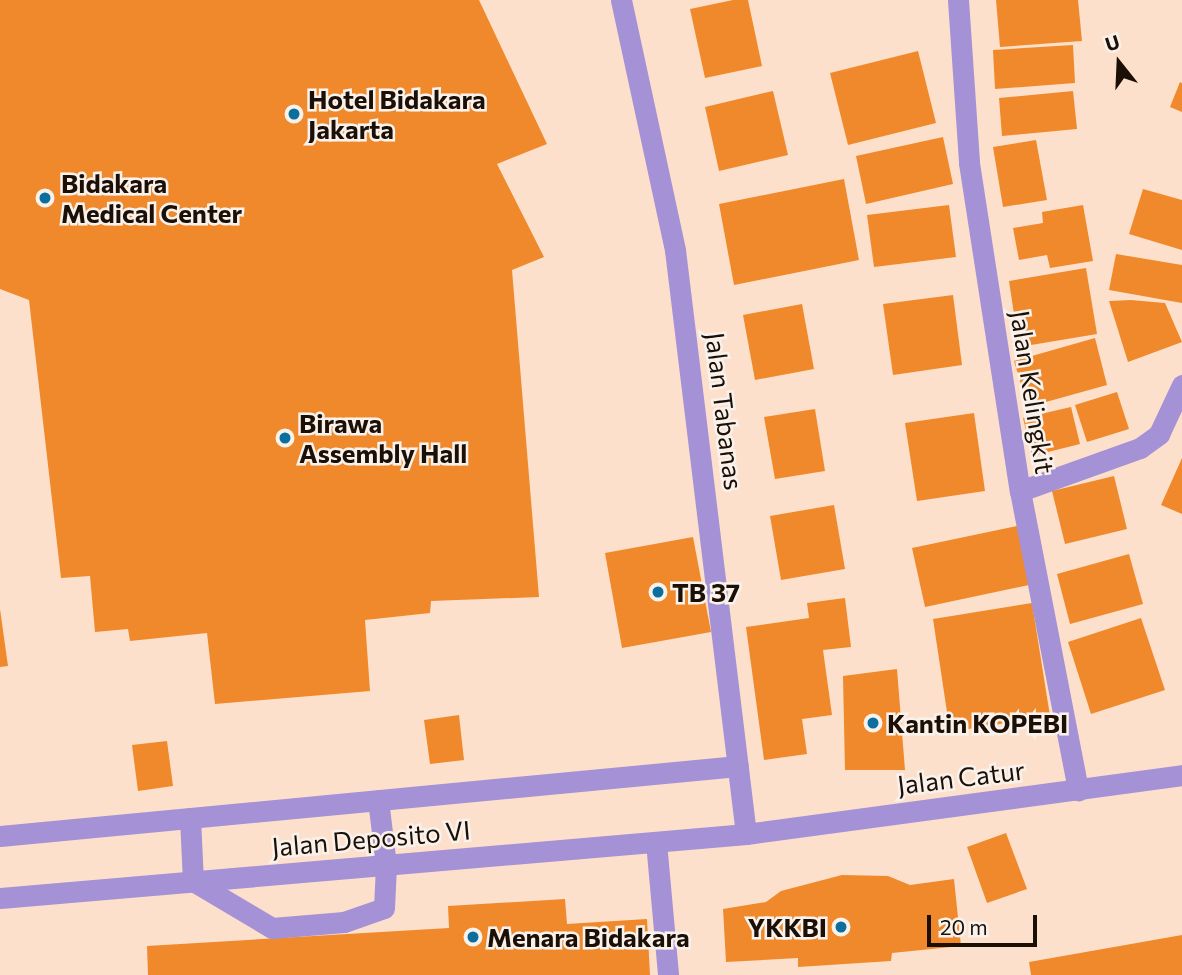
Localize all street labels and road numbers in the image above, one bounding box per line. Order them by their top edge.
street label: Jalan Kelingkit [1005,308,1061,476]
street label: Jalan Tabanas [700,330,750,492]
street label: Jalan Catur [895,754,1027,800]
street label: Jalan Deposito VI [270,814,472,862]

